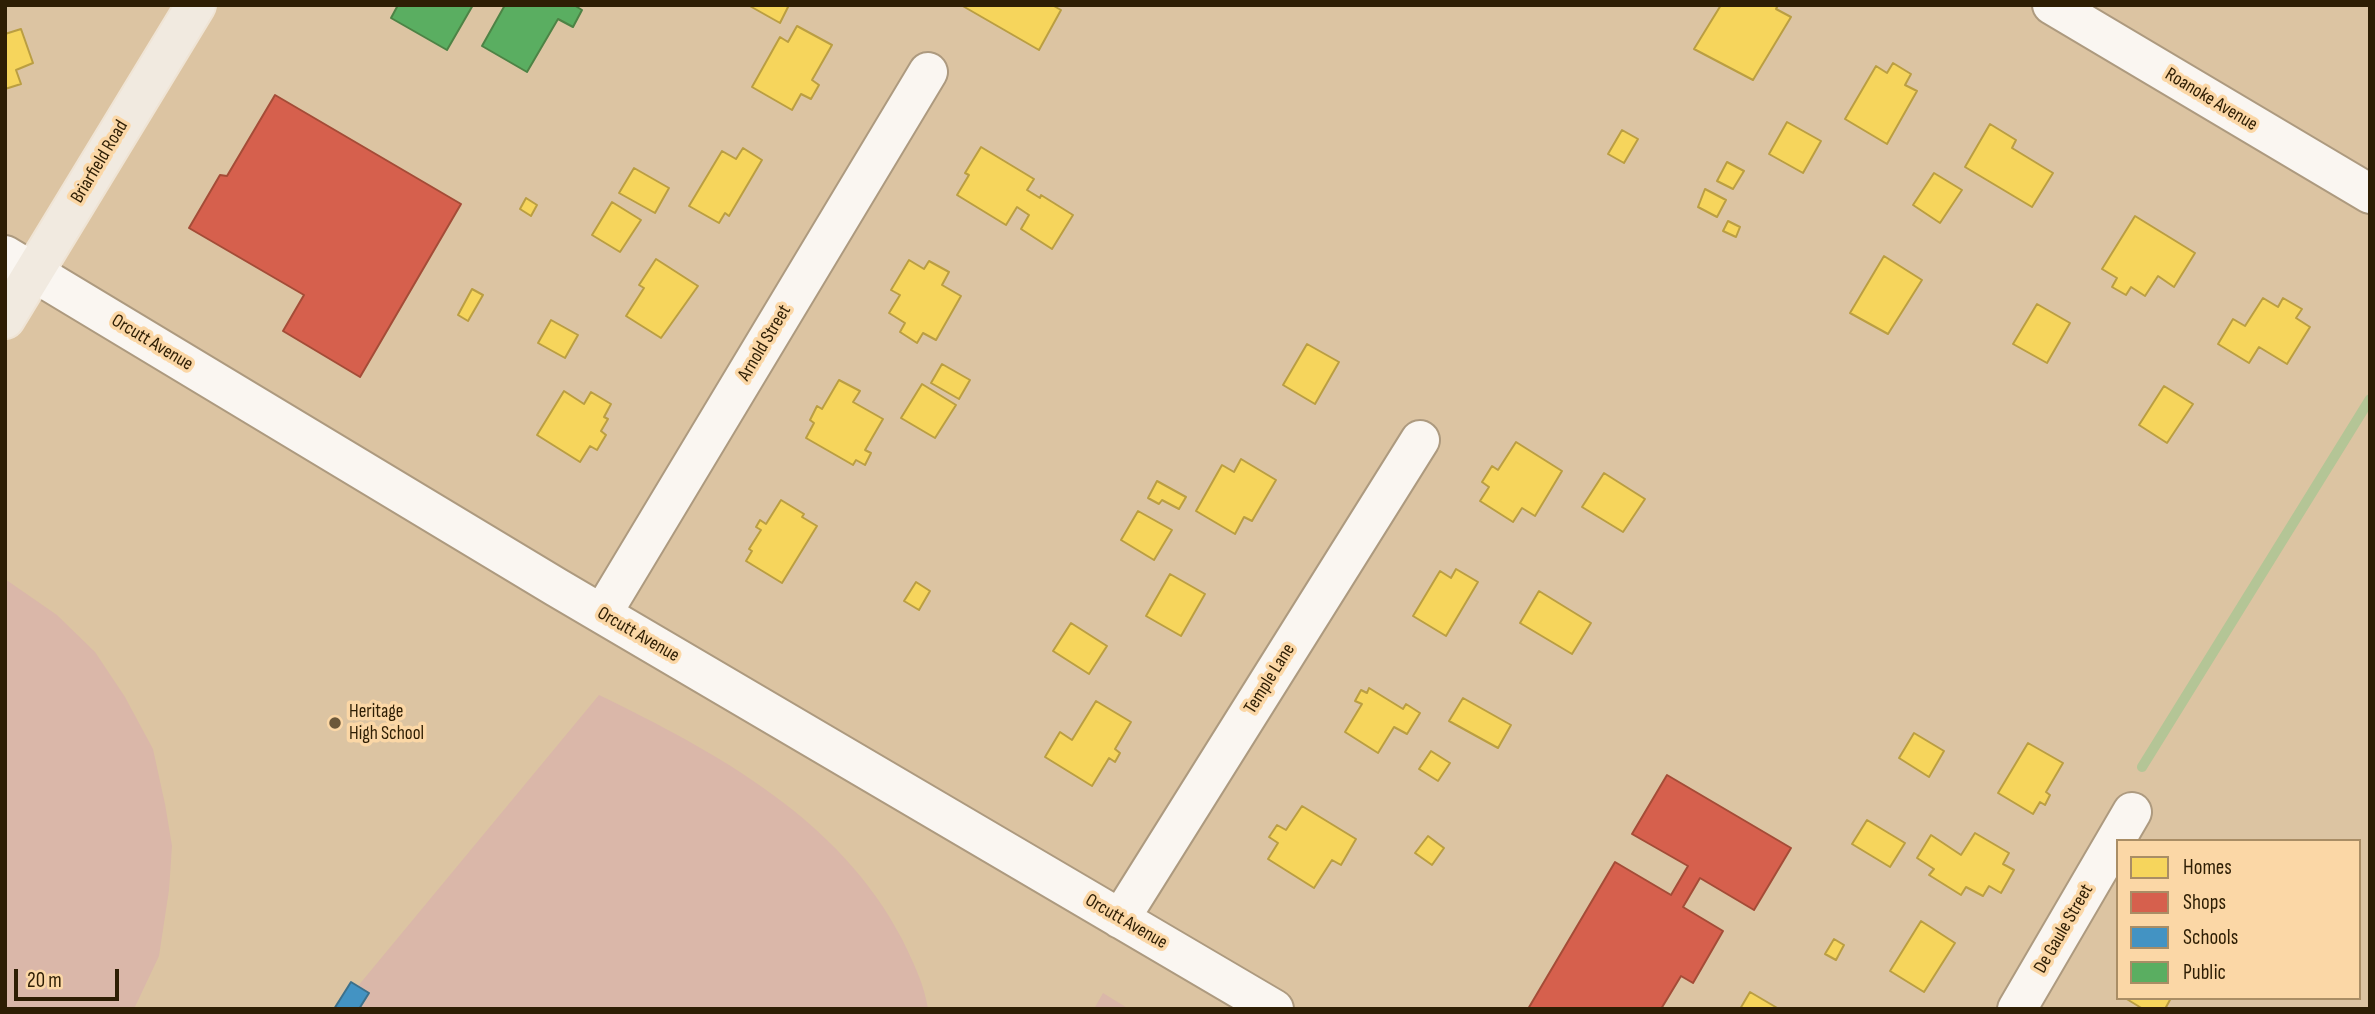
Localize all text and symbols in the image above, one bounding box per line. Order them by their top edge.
street label: Roanoke Avenue [2161,63,2261,137]
street label: Briarfield Road [66,116,134,208]
street label: Arnold Street [733,301,797,385]
street label: Orcutt Avenue [107,310,197,376]
street label: Orcutt Avenue [593,602,683,668]
street label: Temple Lane [1240,640,1300,718]
place label: Heritage High School [349,701,424,745]
marker: Heritage High School [327,715,343,731]
legend [2116,839,2361,1000]
text: Homes [2183,855,2232,880]
street label: De Gaule Street [2029,880,2099,978]
street label: Orcutt Avenue [1081,889,1171,955]
text: Shops [2183,890,2226,915]
text: Schools [2183,925,2238,950]
scale bar [18,954,122,998]
text: Public [2183,960,2226,985]
text: 20 m [27,968,62,993]

